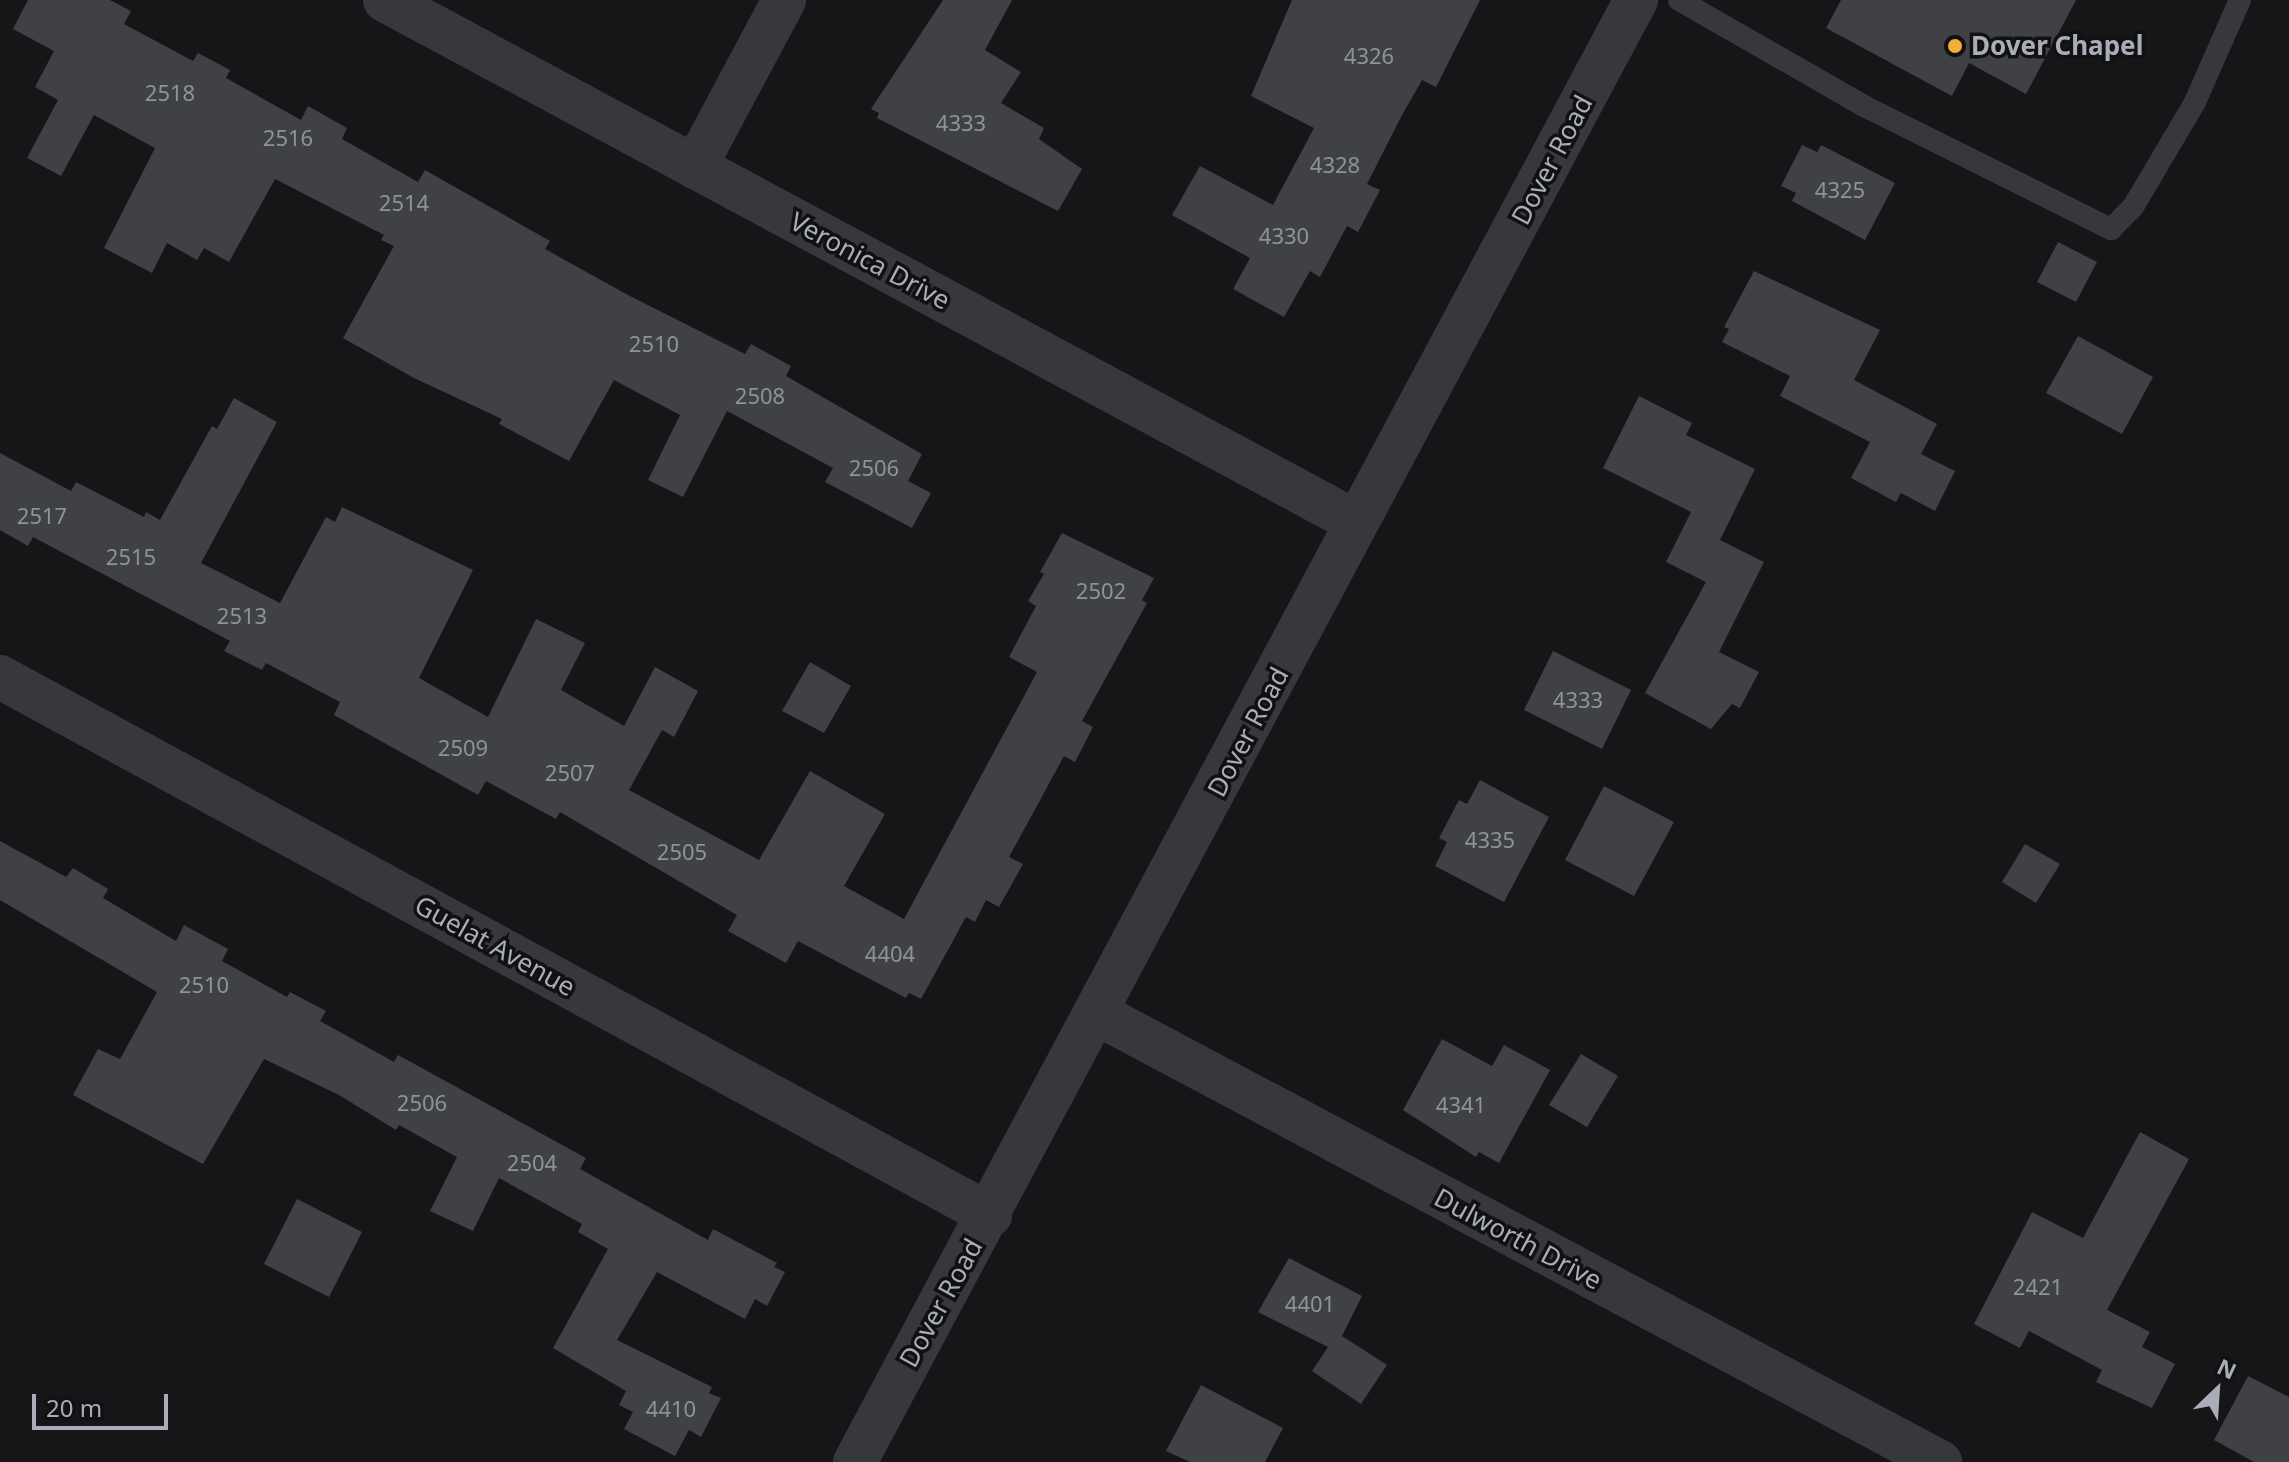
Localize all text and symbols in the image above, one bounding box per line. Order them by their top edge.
place label: Dover Chapel [1971,30,2143,62]
marker: Dover Chapel [1946,37,1964,55]
house number: 4326 [1344,43,1394,69]
house number: 2518 [145,80,195,106]
street label: Dover Road [1505,90,1599,230]
house number: 4333 [936,110,986,136]
house number: 2516 [263,125,313,151]
house number: 4328 [1310,152,1360,178]
house number: 4325 [1815,177,1865,203]
house number: 2514 [379,190,429,216]
street label: Veronica Drive [785,206,955,316]
house number: 4330 [1259,223,1309,249]
house number: 2510 [629,331,679,357]
house number: 2508 [735,383,785,409]
house number: 2506 [849,455,899,481]
house number: 2517 [17,503,67,529]
house number: 2515 [106,544,156,570]
house number: 2502 [1076,578,1126,604]
house number: 2513 [217,603,267,629]
street label: Dover Road [1201,662,1295,802]
house number: 4333 [1553,687,1603,713]
house number: 2509 [438,735,488,761]
house number: 2507 [545,760,595,786]
house number: 4335 [1465,827,1515,853]
house number: 2505 [657,839,707,865]
street label: Guelat Avenue [409,889,581,1003]
house number: 4404 [865,941,915,967]
house number: 2510 [179,972,229,998]
house number: 2506 [397,1090,447,1116]
house number: 4341 [1436,1092,1486,1118]
house number: 2504 [507,1150,557,1176]
street label: Dulworth Drive [1429,1182,1607,1296]
street label: Dover Road [893,1233,989,1373]
house number: 2421 [2013,1274,2063,1300]
house number: 4401 [1285,1291,1335,1317]
north arrow [2177,1350,2257,1430]
text: N [2213,1351,2242,1386]
scale bar [36,1378,172,1428]
text: 20 m [46,1391,102,1424]
house number: 4410 [646,1396,696,1422]

